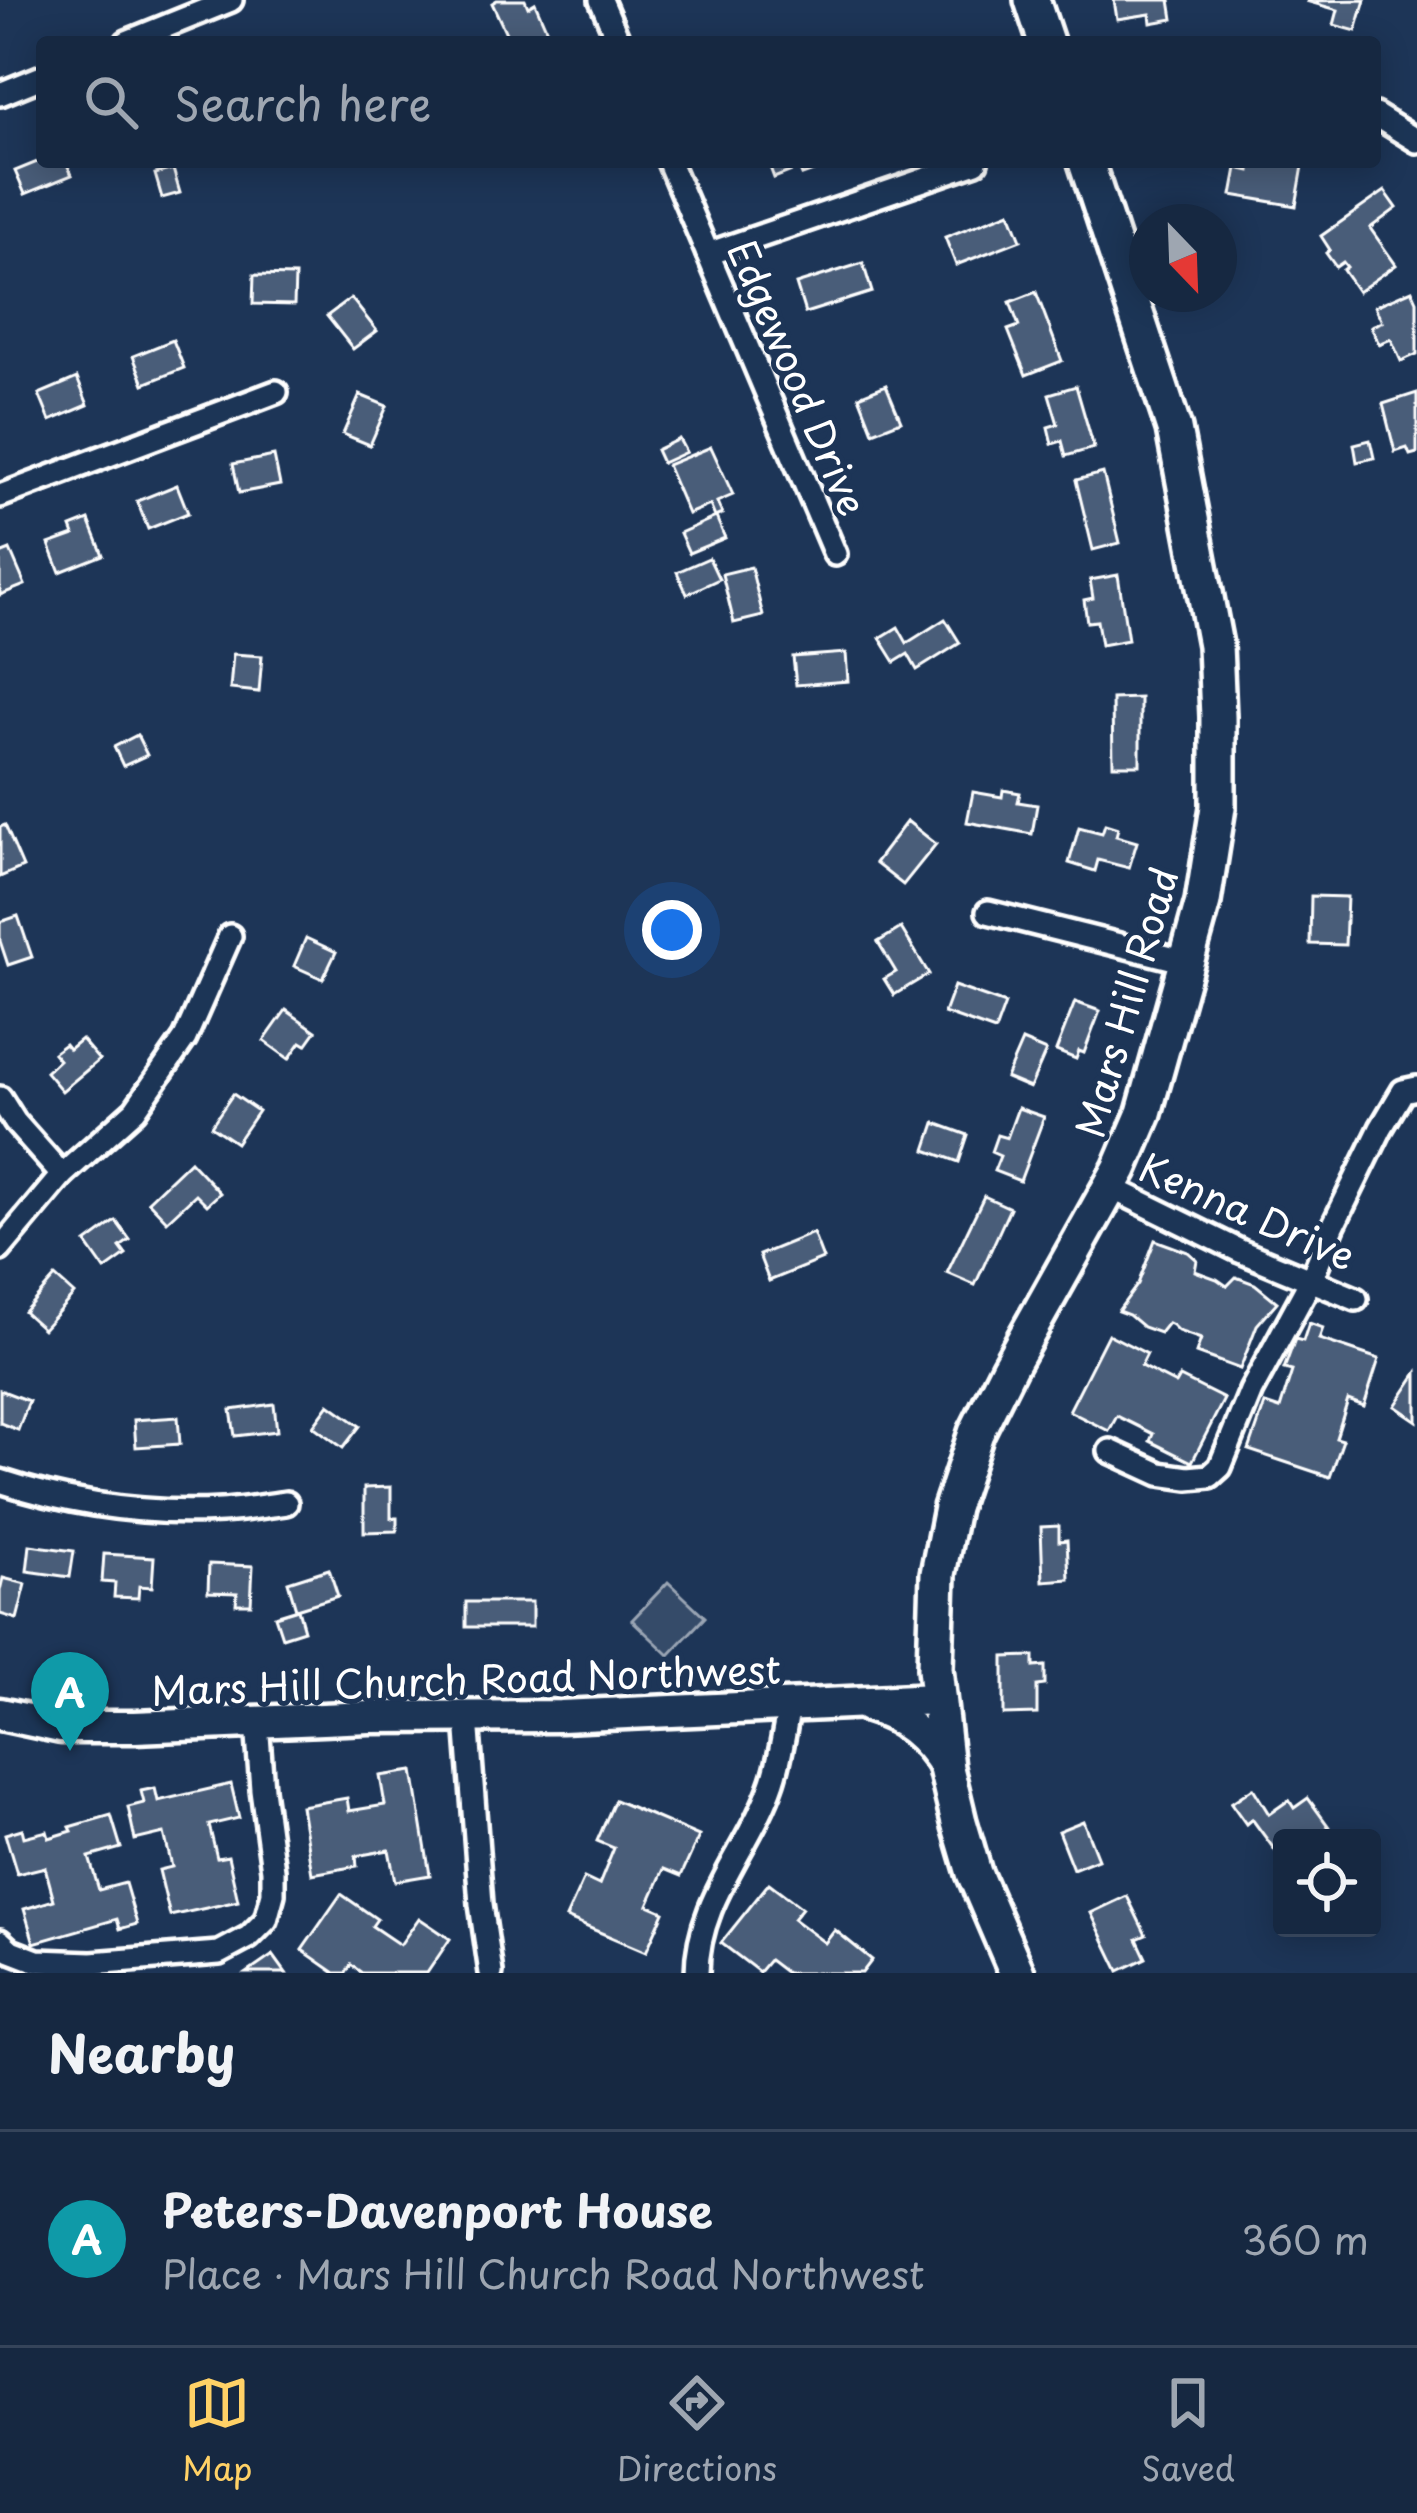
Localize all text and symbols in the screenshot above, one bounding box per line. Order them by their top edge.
search box [36,36,1381,168]
text: Search here [174,68,431,136]
icon: search [78,69,144,135]
north arrow [1129,204,1237,312]
street label: Edgewood Drive [714,230,884,524]
street label: Mars Hill Road [1058,860,1192,1144]
your location [642,900,702,960]
street label: Kenna Drive [1131,1136,1365,1284]
street label: Mars Hill Church Road Northwest [150,1638,782,1718]
pin: A [31,1652,109,1751]
map controls [1273,1829,1381,1937]
button: locate [1273,1829,1381,1937]
text: Nearby [48,2013,235,2090]
text: Peters-Davenport House [162,2175,713,2243]
text: A [72,2209,102,2268]
text: 360 m [1241,2209,1369,2268]
text: Place · Mars Hill Church Road Northwest [162,2243,925,2302]
tab: Map [182,2370,253,2492]
tab: Directions [617,2370,777,2492]
tab: Saved [1141,2370,1235,2492]

